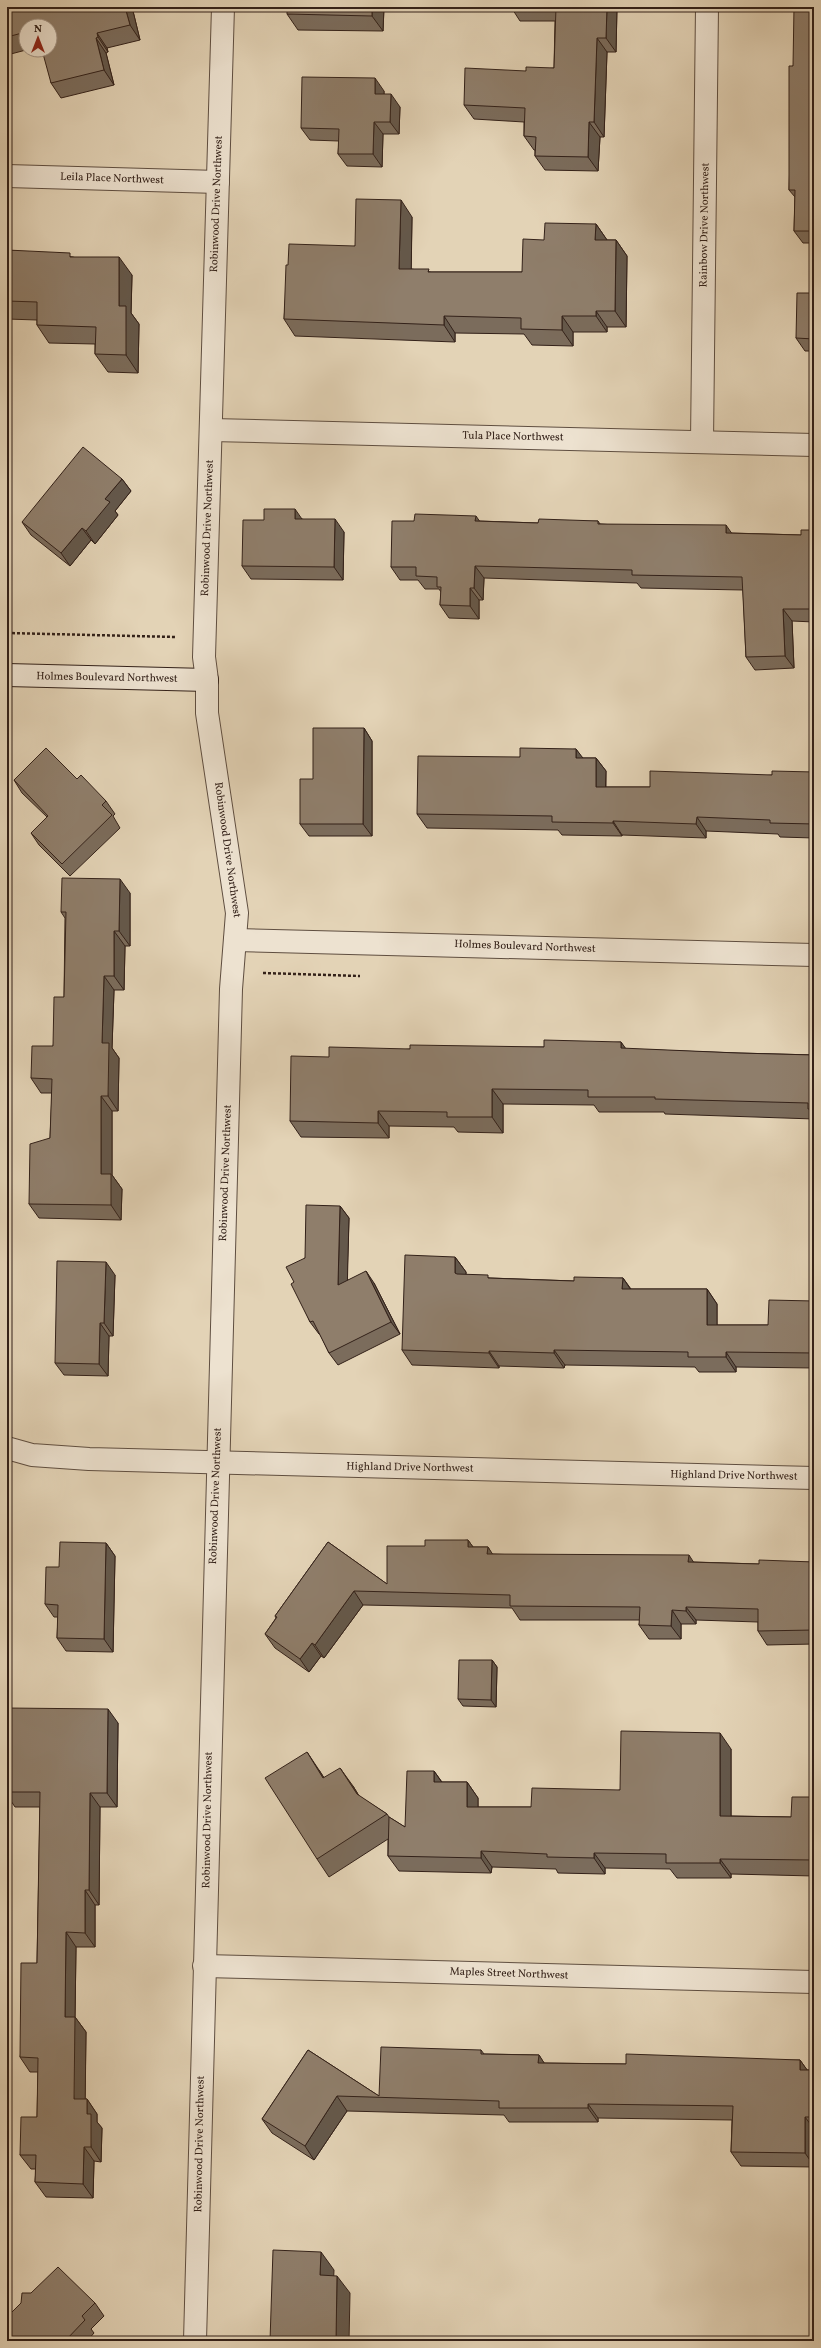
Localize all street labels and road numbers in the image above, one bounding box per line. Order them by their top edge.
street label: Robinwood Drive Northwest [207,135,227,273]
street label: Rainbow Drive Northwest [696,162,714,288]
street label: Leila Place Northwest [60,170,164,188]
street label: Tula Place Northwest [462,429,564,445]
street label: Robinwood Drive Northwest [198,459,218,597]
street label: Holmes Boulevard Northwest [36,669,178,687]
street label: Robinwood Drive Northwest [210,781,244,919]
street label: Holmes Boulevard Northwest [454,937,596,957]
street label: Robinwood Drive Northwest [216,1104,236,1242]
street label: Robinwood Drive Northwest [206,1427,226,1565]
street label: Highland Drive Northwest [346,1459,474,1477]
street label: Highland Drive Northwest [670,1467,798,1485]
street label: Robinwood Drive Northwest [199,1751,217,1889]
street label: Maples Street Northwest [449,1964,569,1984]
street label: Robinwood Drive Northwest [191,2075,209,2213]

